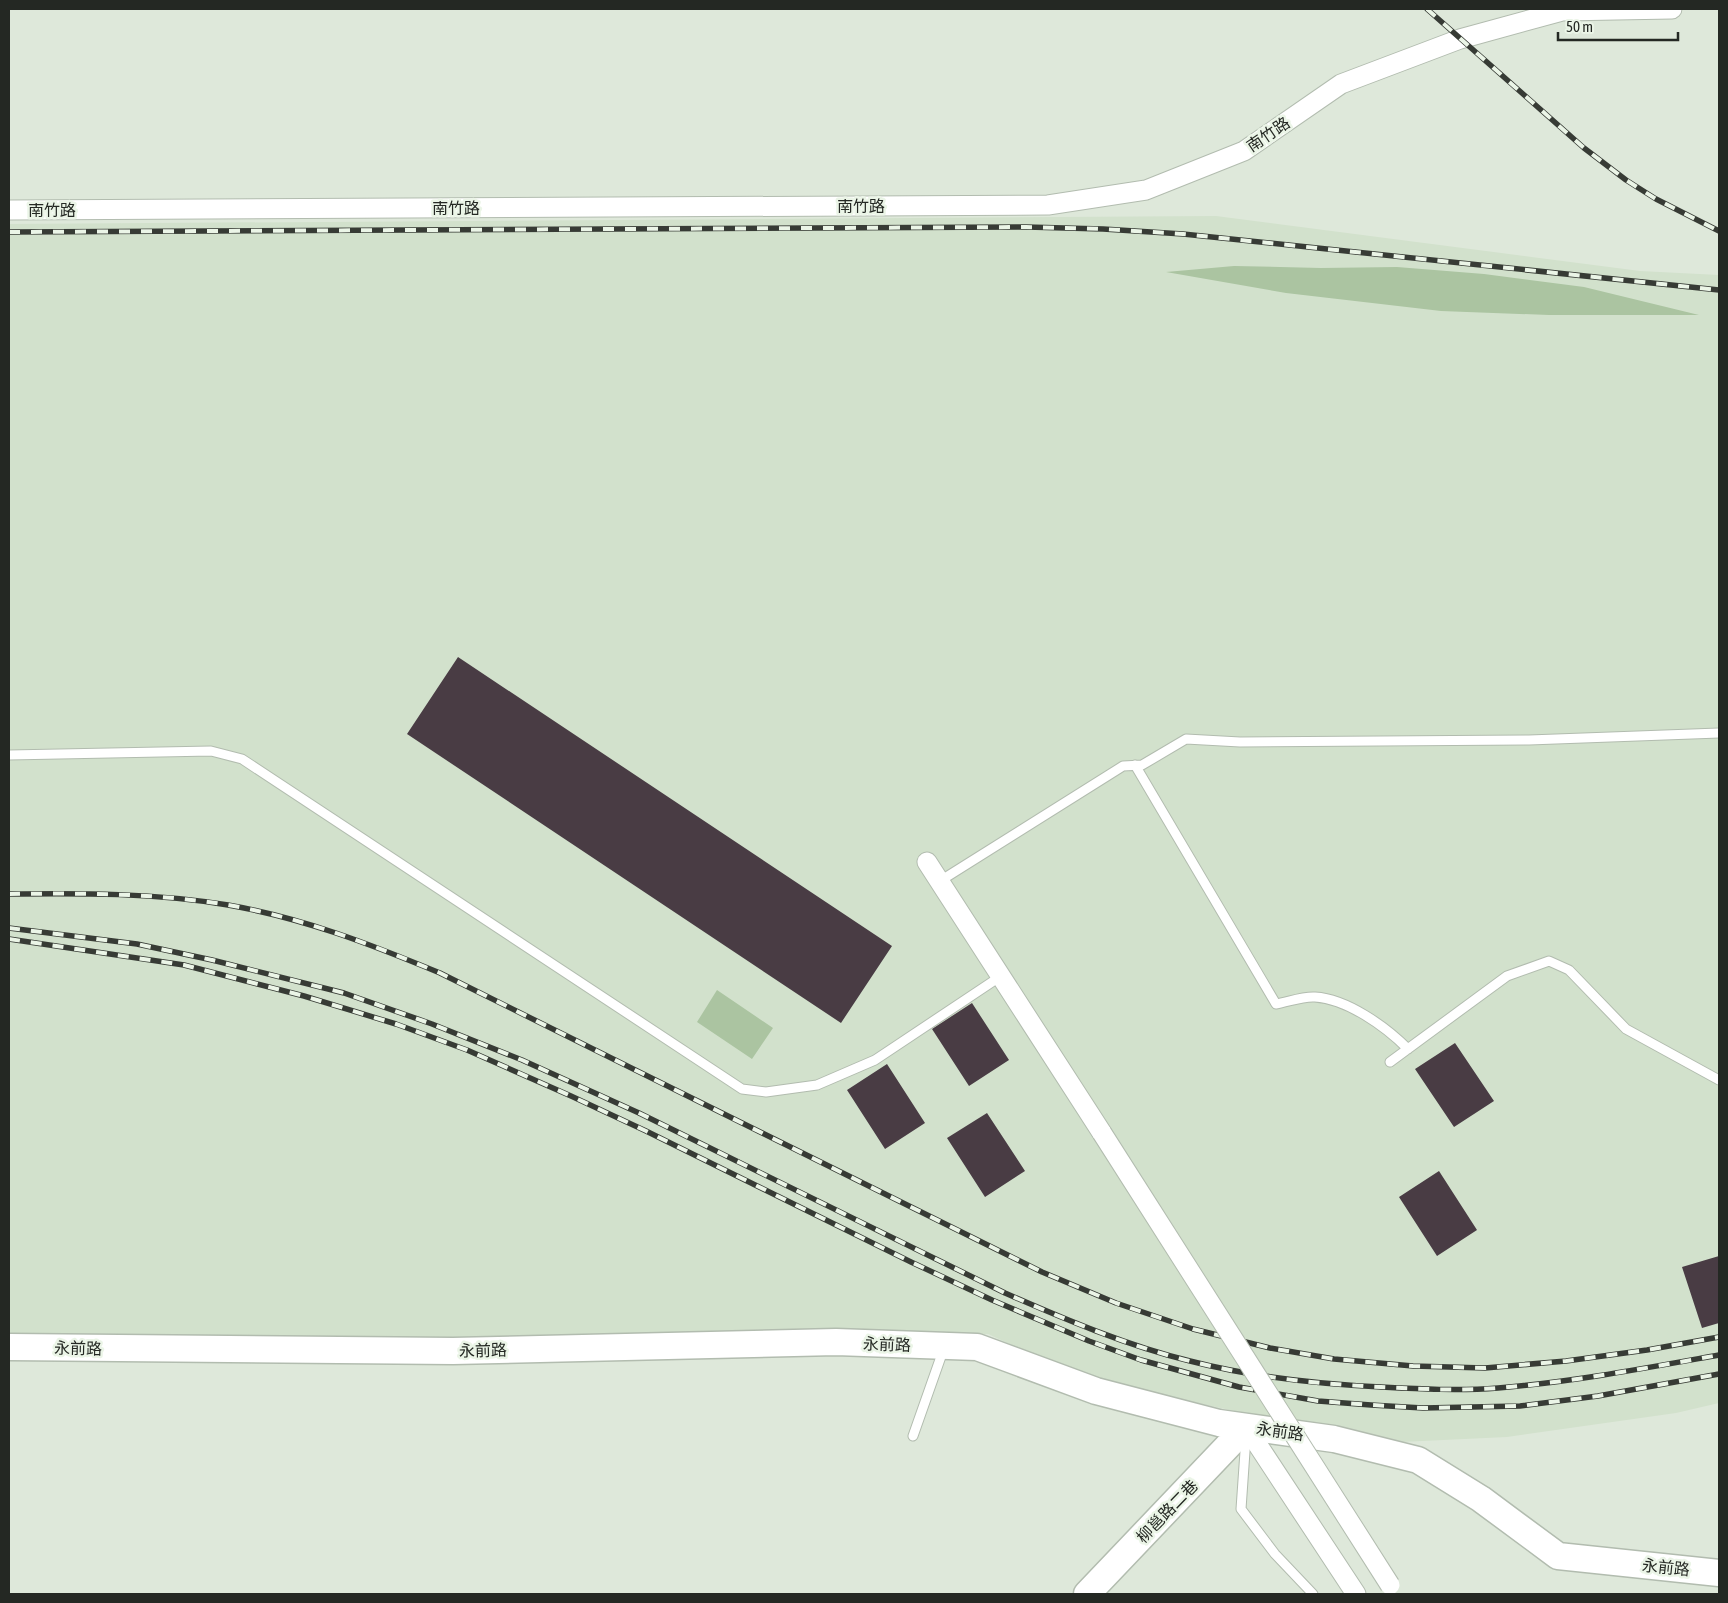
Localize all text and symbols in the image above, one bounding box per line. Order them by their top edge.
scale bar [1558,10,1678,42]
text: 50 m [1566,18,1593,35]
street label: 南竹路 [1243,113,1293,155]
street label: 南竹路 [837,197,885,215]
street label: 南竹路 [432,199,480,217]
street label: 南竹路 [28,201,76,219]
street label: 永前路 [863,1334,911,1354]
street label: 永前路 [54,1339,102,1357]
street label: 永前路 [459,1341,507,1359]
street label: 永前路 [1255,1419,1305,1443]
street label: 柳邕路二巷 [1133,1476,1201,1546]
street label: 永前路 [1641,1556,1691,1578]

